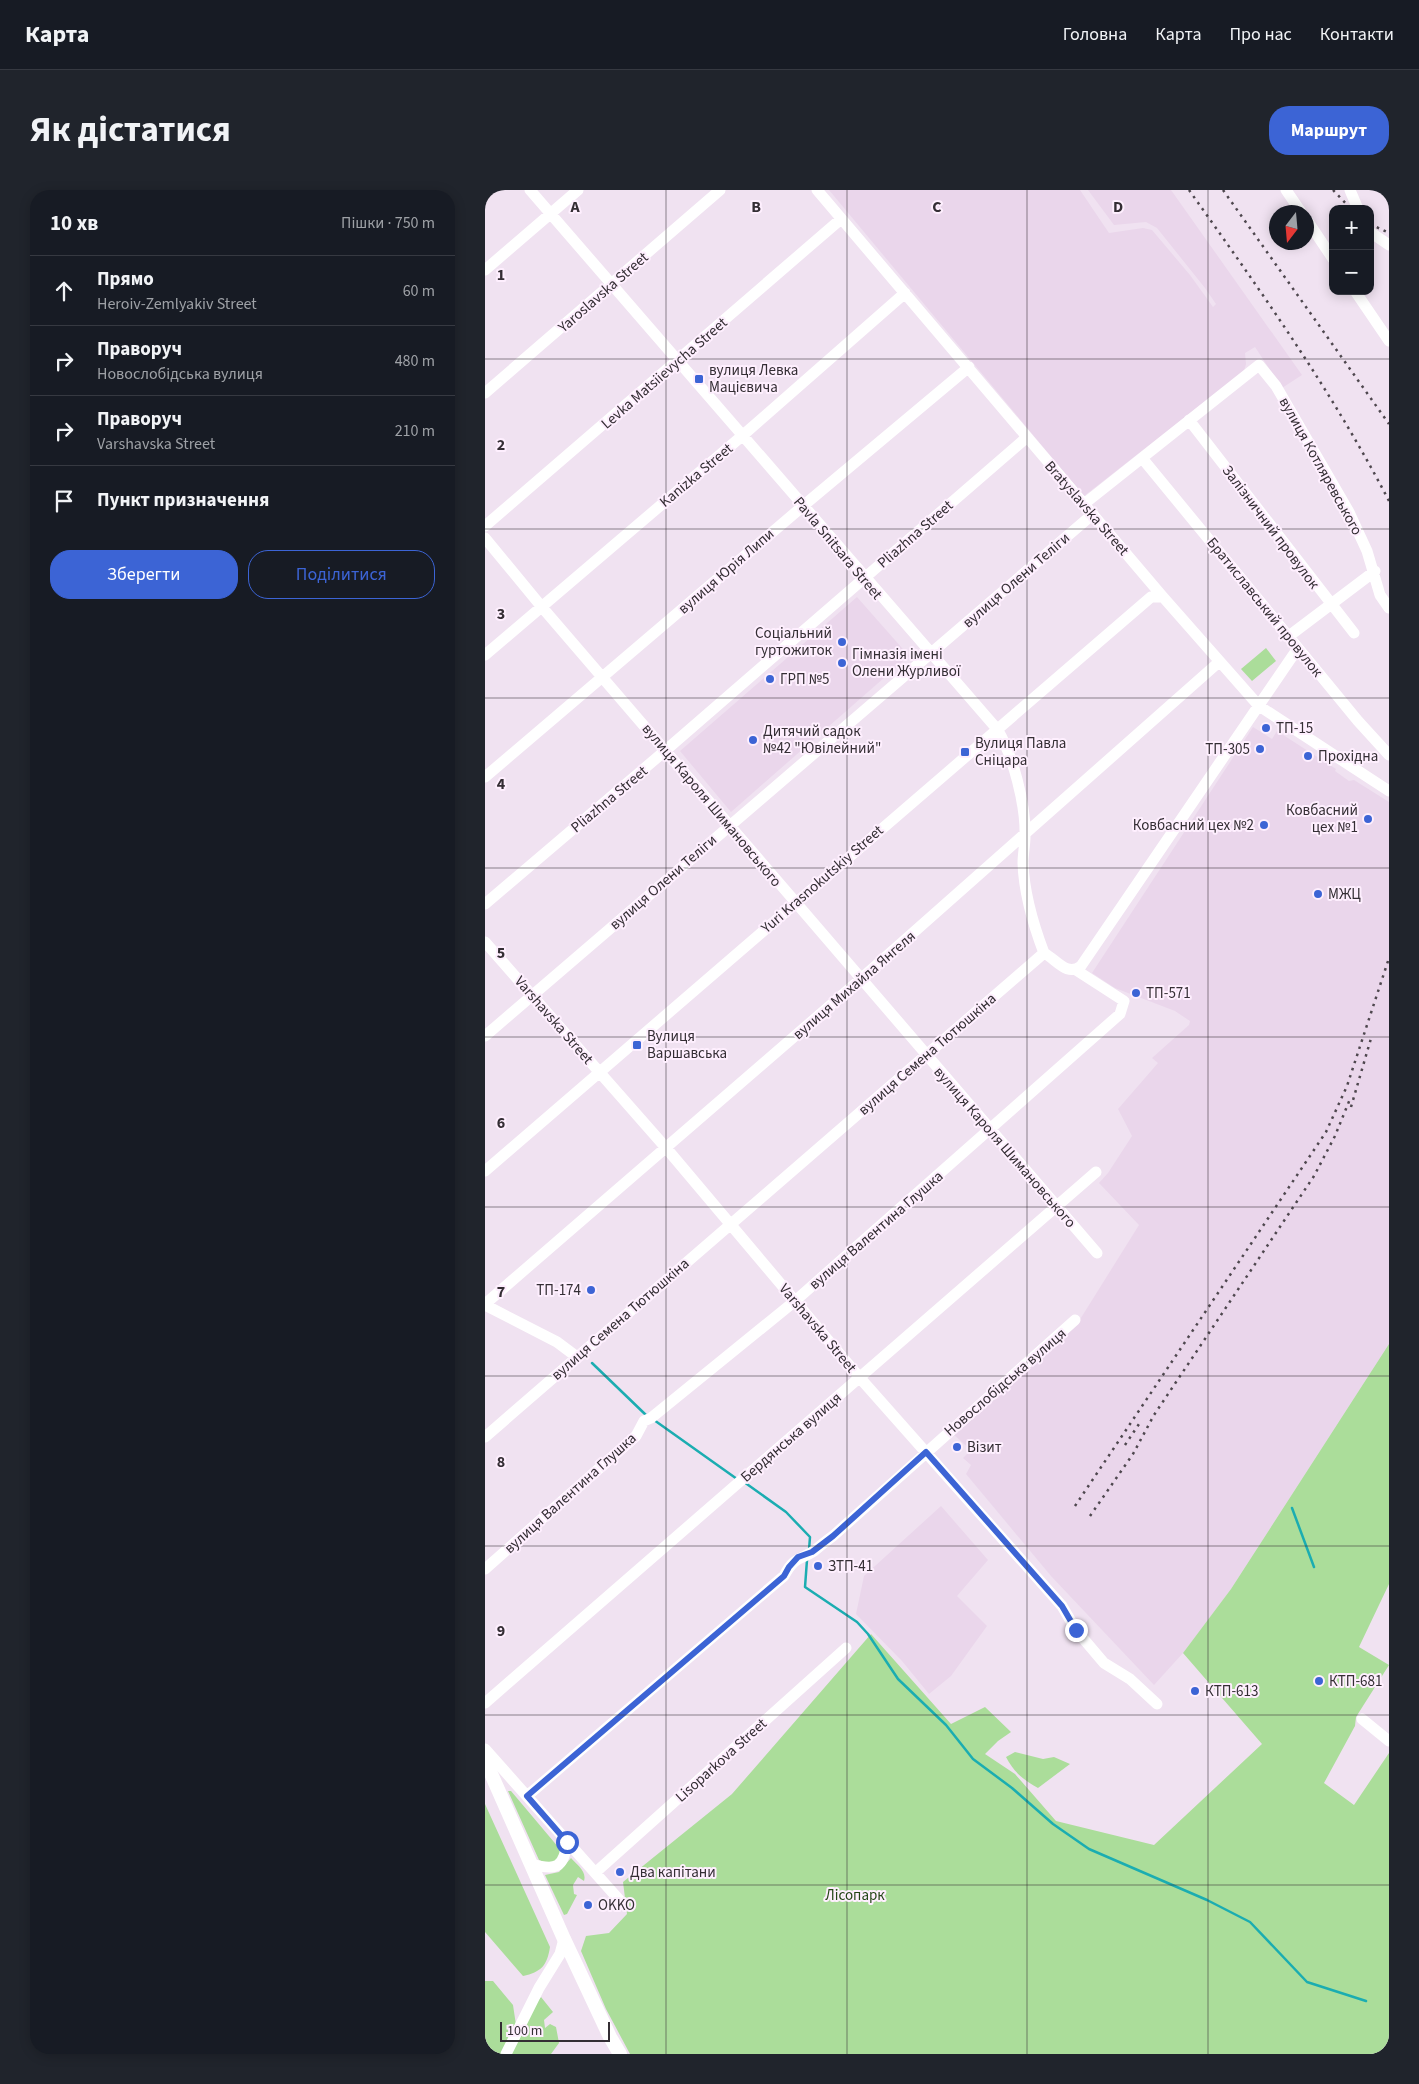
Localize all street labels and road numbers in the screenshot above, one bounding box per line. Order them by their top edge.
street label: Yaroslavska Street [553,247,653,338]
street label: Levka Matsiievycha Street [597,313,732,434]
street label: вулиця Котляревського [1274,393,1367,539]
street label: Kanizka Street [655,438,738,512]
street label: Bratyslavska Street [1040,456,1134,560]
street label: Залізничний провулок [1217,461,1324,594]
street label: Pavla Snitsara Street [788,492,887,604]
street label: Pliazhna Street [873,495,958,573]
street label: вулиця Юрія Липи [674,524,779,619]
street label: вулиця Олени Теліги [958,528,1075,633]
street label: Братиславський провулок [1202,533,1328,682]
street label: вулиця Кароля Шимановського [637,719,786,892]
street label: Pliazhna Street [566,761,652,838]
street label: Yuri Krasnokutskiy Street [756,820,888,939]
street label: вулиця Олени Теліги [605,830,722,935]
street label: вулиця Михайла Янгеля [788,926,920,1045]
street label: Varshavska Street [509,972,598,1069]
street label: вулиця Семена Тютюшкіна [854,989,1001,1120]
street label: вулиця Кароля Шимановського [929,1062,1081,1232]
street label: вулиця Валентина Глушка [805,1166,948,1295]
street label: вулиця Семена Тютюшкіна [547,1254,694,1385]
street label: Varshavska Street [774,1279,861,1378]
street label: Новослобідська вулиця [940,1323,1071,1441]
street label: Бердянська вулиця [736,1388,846,1487]
street label: вулиця Валентина Глушка [500,1428,641,1559]
street label: Lisoparkova Street [671,1714,772,1807]

